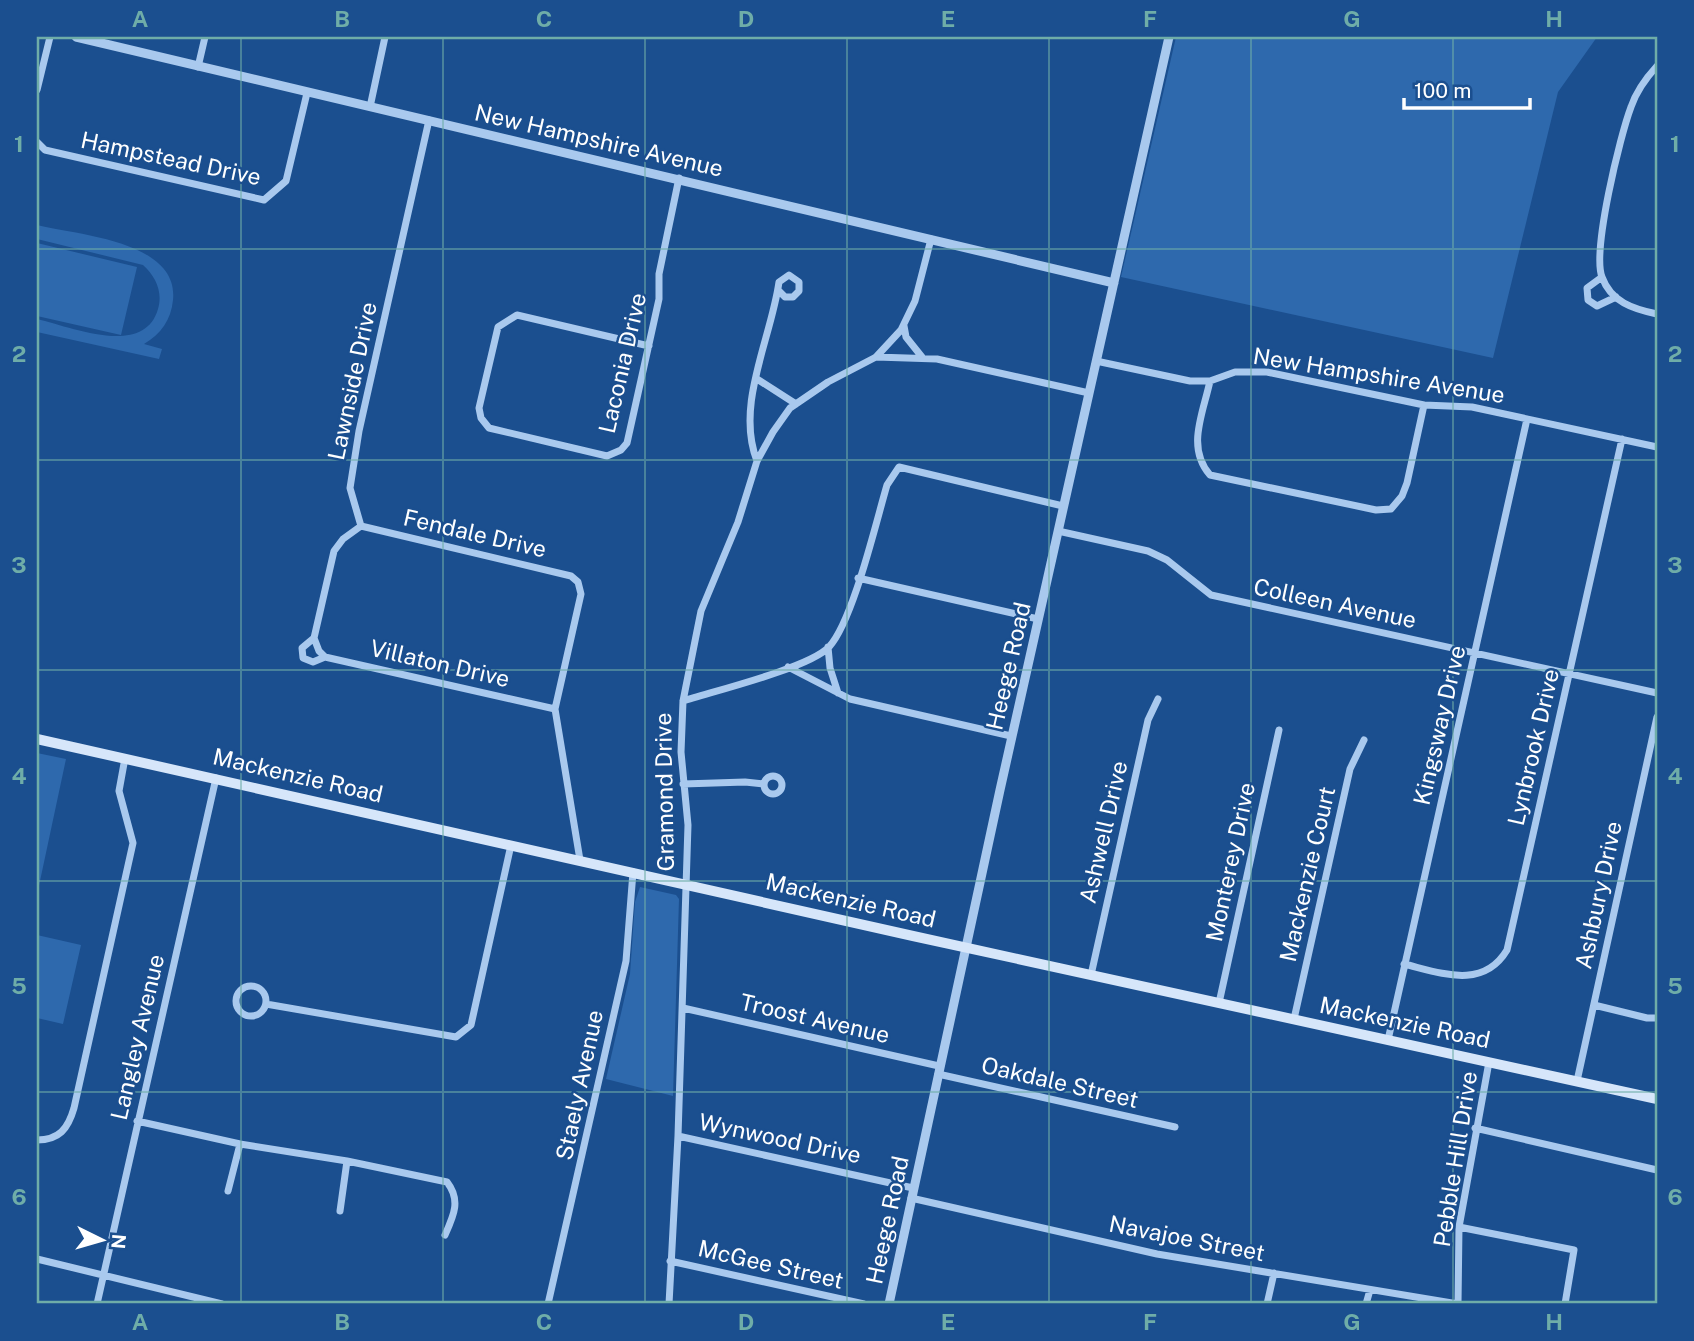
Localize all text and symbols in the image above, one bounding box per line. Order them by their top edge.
text: A [132,5,149,32]
text: B [334,5,350,32]
text: C [536,5,552,32]
text: D [738,5,754,32]
text: E [941,5,955,32]
text: F [1143,5,1157,32]
text: G [1343,5,1361,32]
text: H [1545,5,1563,32]
scale bar [1404,66,1530,110]
text: 100 m [1414,78,1471,103]
street label: New Hampshire Avenue [472,98,726,182]
street label: Hampstead Drive [78,126,264,190]
text: 1 [14,130,24,157]
text: 1 [1670,130,1680,157]
street label: Laconia Drive [593,290,651,436]
street label: Lawnside Drive [322,300,382,462]
text: 2 [12,340,26,367]
text: 2 [1668,340,1682,367]
street label: New Hampshire Avenue [1251,342,1507,408]
street label: Fendale Drive [401,503,549,563]
text: 3 [11,551,27,578]
text: 3 [1667,551,1683,578]
street label: Colleen Avenue [1251,573,1419,633]
street label: Heege Road [980,599,1036,733]
street label: Villaton Drive [368,634,512,692]
street label: Kingsway Drive [1407,642,1471,808]
street label: Lynbrook Drive [1502,666,1564,828]
street label: Gramond Drive [649,712,679,872]
street label: Mackenzie Road [210,742,386,808]
street label: Ashwell Drive [1073,758,1133,906]
text: 4 [11,762,27,789]
text: 4 [1667,762,1683,789]
street label: Monterey Drive [1200,780,1260,944]
street label: Mackenzie Court [1274,784,1340,964]
street label: Ashbury Drive [1569,819,1627,971]
street label: Mackenzie Road [763,867,939,933]
street label: Langley Avenue [105,951,169,1123]
text: 5 [11,972,27,999]
text: 5 [1667,972,1683,999]
street label: Troost Avenue [738,988,892,1048]
street label: Mackenzie Road [1317,991,1493,1053]
street label: Staely Avenue [550,1007,608,1163]
street label: Oakdale Street [979,1051,1141,1113]
street label: Pebble Hill Drive [1428,1069,1482,1249]
street label: Wynwood Drive [696,1108,864,1168]
street label: Heege Road [860,1153,914,1287]
text: 6 [11,1183,27,1210]
text: 6 [1667,1183,1683,1210]
north arrow [66,1204,136,1274]
street label: Navajoe Street [1107,1210,1267,1266]
text: N [107,1233,131,1250]
street label: McGee Street [696,1234,846,1294]
text: A [132,1308,149,1335]
text: B [334,1308,350,1335]
text: C [536,1308,552,1335]
text: D [738,1308,754,1335]
text: E [941,1308,955,1335]
text: F [1143,1308,1157,1335]
text: G [1343,1308,1361,1335]
text: H [1545,1308,1563,1335]

